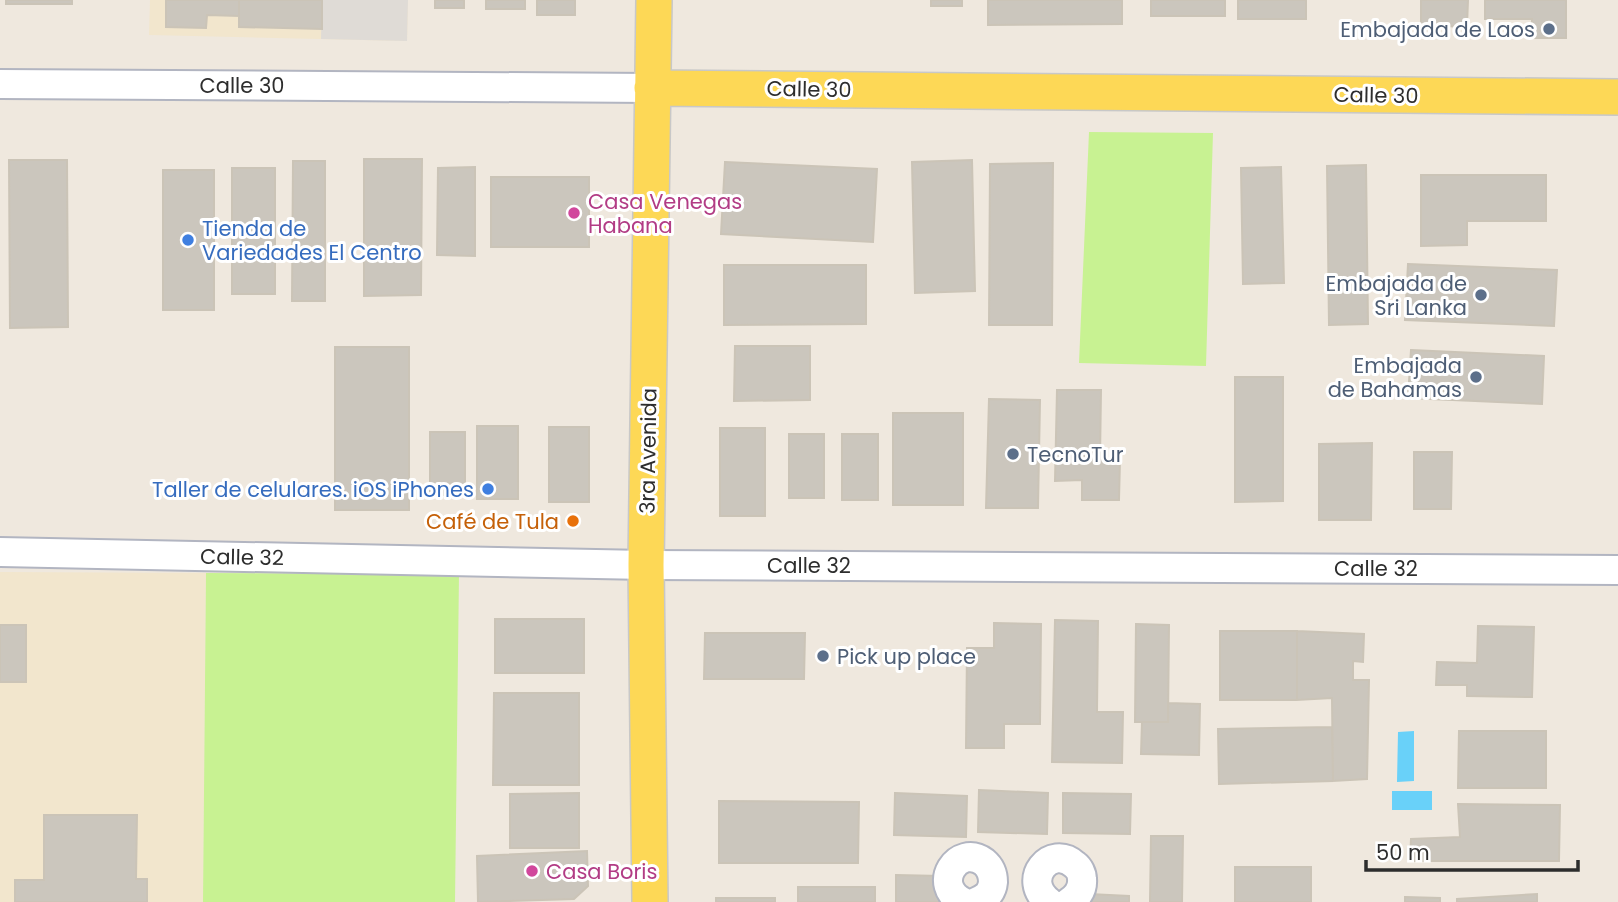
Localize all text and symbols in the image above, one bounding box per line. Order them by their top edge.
place label: Embajada de Laos [1340,15,1535,44]
marker: Embajada de Laos [1541,21,1557,37]
street label: Calle 30 [200,71,284,100]
street label: Calle 30 [766,74,852,104]
street label: Calle 30 [1333,80,1419,110]
place label: Casa Venegas Habana [588,187,742,240]
marker: Casa Venegas Habana [566,205,582,221]
place label: Tienda de Variedades El Centro [202,214,422,267]
marker: Tienda de Variedades El Centro [180,232,196,248]
place label: Embajada de Sri Lanka [1326,269,1467,322]
marker: Embajada de Sri Lanka [1473,287,1489,303]
place label: Embajada de Bahamas [1328,351,1462,404]
marker: Embajada de Bahamas [1468,369,1484,385]
street label: 3ra Avenida [632,388,664,514]
place label: TecnoTur [1027,440,1124,469]
marker: TecnoTur [1005,446,1021,462]
place label: Taller de celulares. iOS iPhones [152,475,474,504]
marker: Taller de celulares. iOS iPhones [480,481,496,497]
place label: Café de Tula [426,507,559,536]
marker: Café de Tula [565,513,581,529]
street label: Calle 32 [200,542,284,572]
street label: Calle 32 [767,551,851,580]
street label: Calle 32 [1334,554,1418,583]
place label: Pick up place [837,642,976,671]
marker: Pick up place [815,648,831,664]
scale bar [1366,828,1578,872]
text: 50 m [1376,838,1430,867]
place label: Casa Boris [546,857,657,886]
marker: Casa Boris [524,863,540,879]

